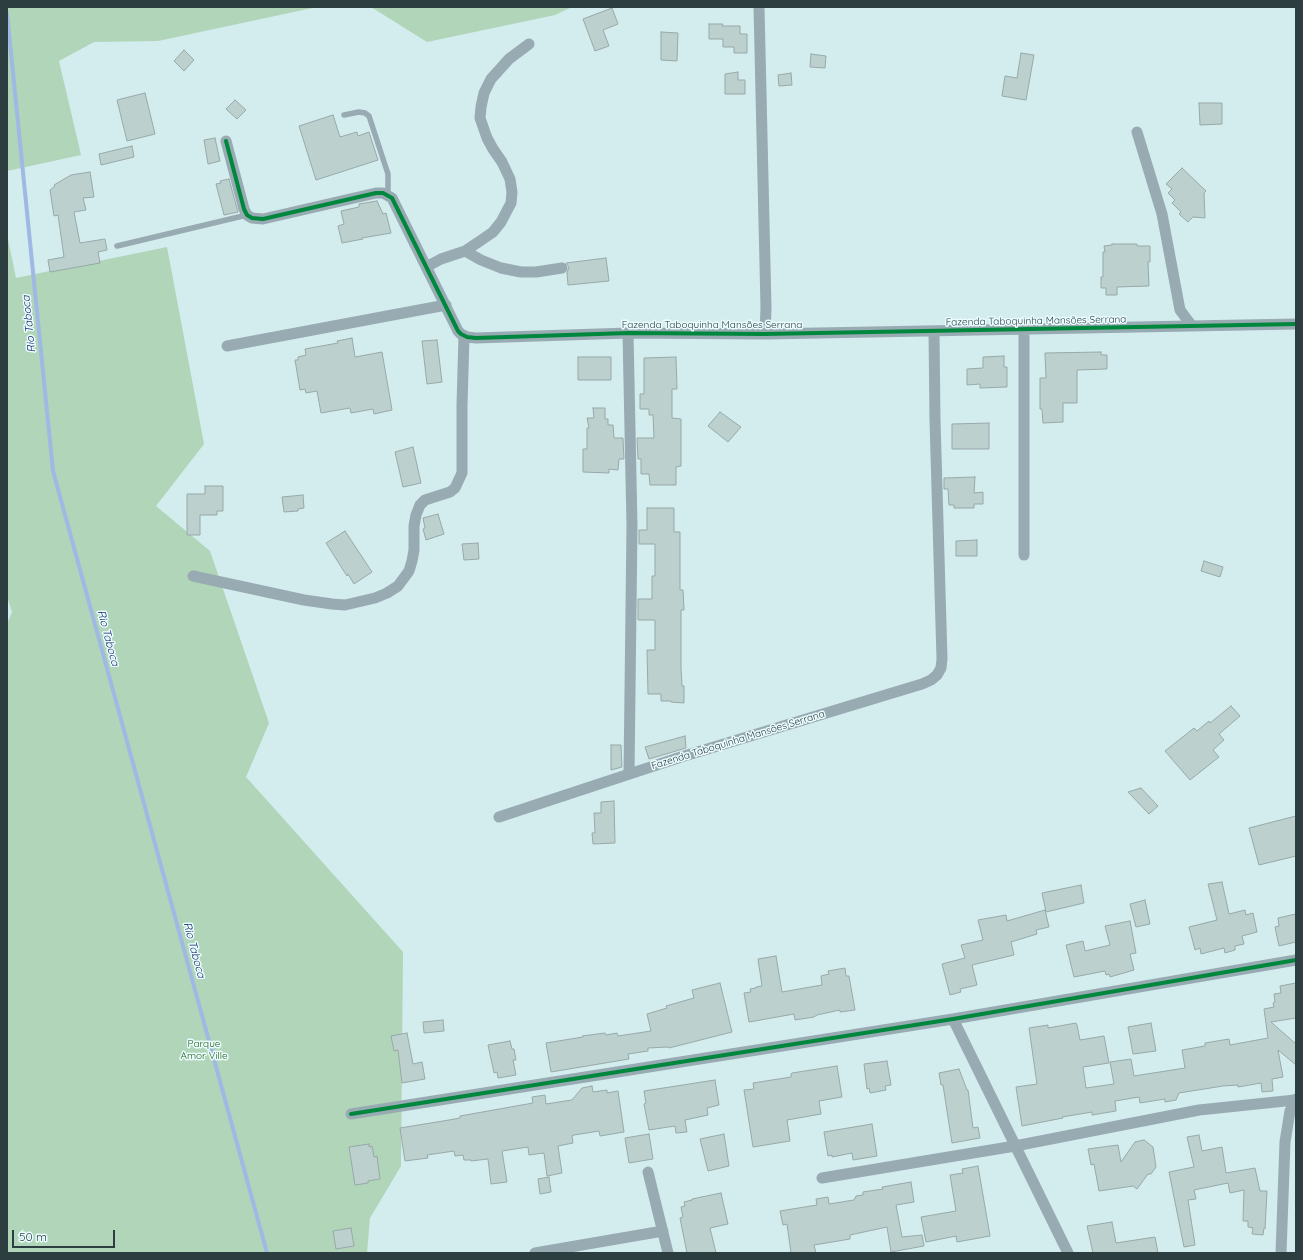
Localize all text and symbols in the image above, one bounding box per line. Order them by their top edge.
water label: Rio Taboca [19,295,39,353]
street label: Fazenda Taboquinha Mansões Serrana [946,313,1126,329]
street label: Fazenda Taboquinha Mansões Serrana [622,319,802,331]
water label: Rio Taboca [94,609,122,667]
street label: Fazenda Taboquinha Mansões Serrana [650,708,826,772]
water label: Rio Taboca [180,921,208,979]
park label: Parque Amor Ville [180,1038,228,1062]
scale bar [14,1222,117,1248]
text: 50 m [19,1229,47,1244]

